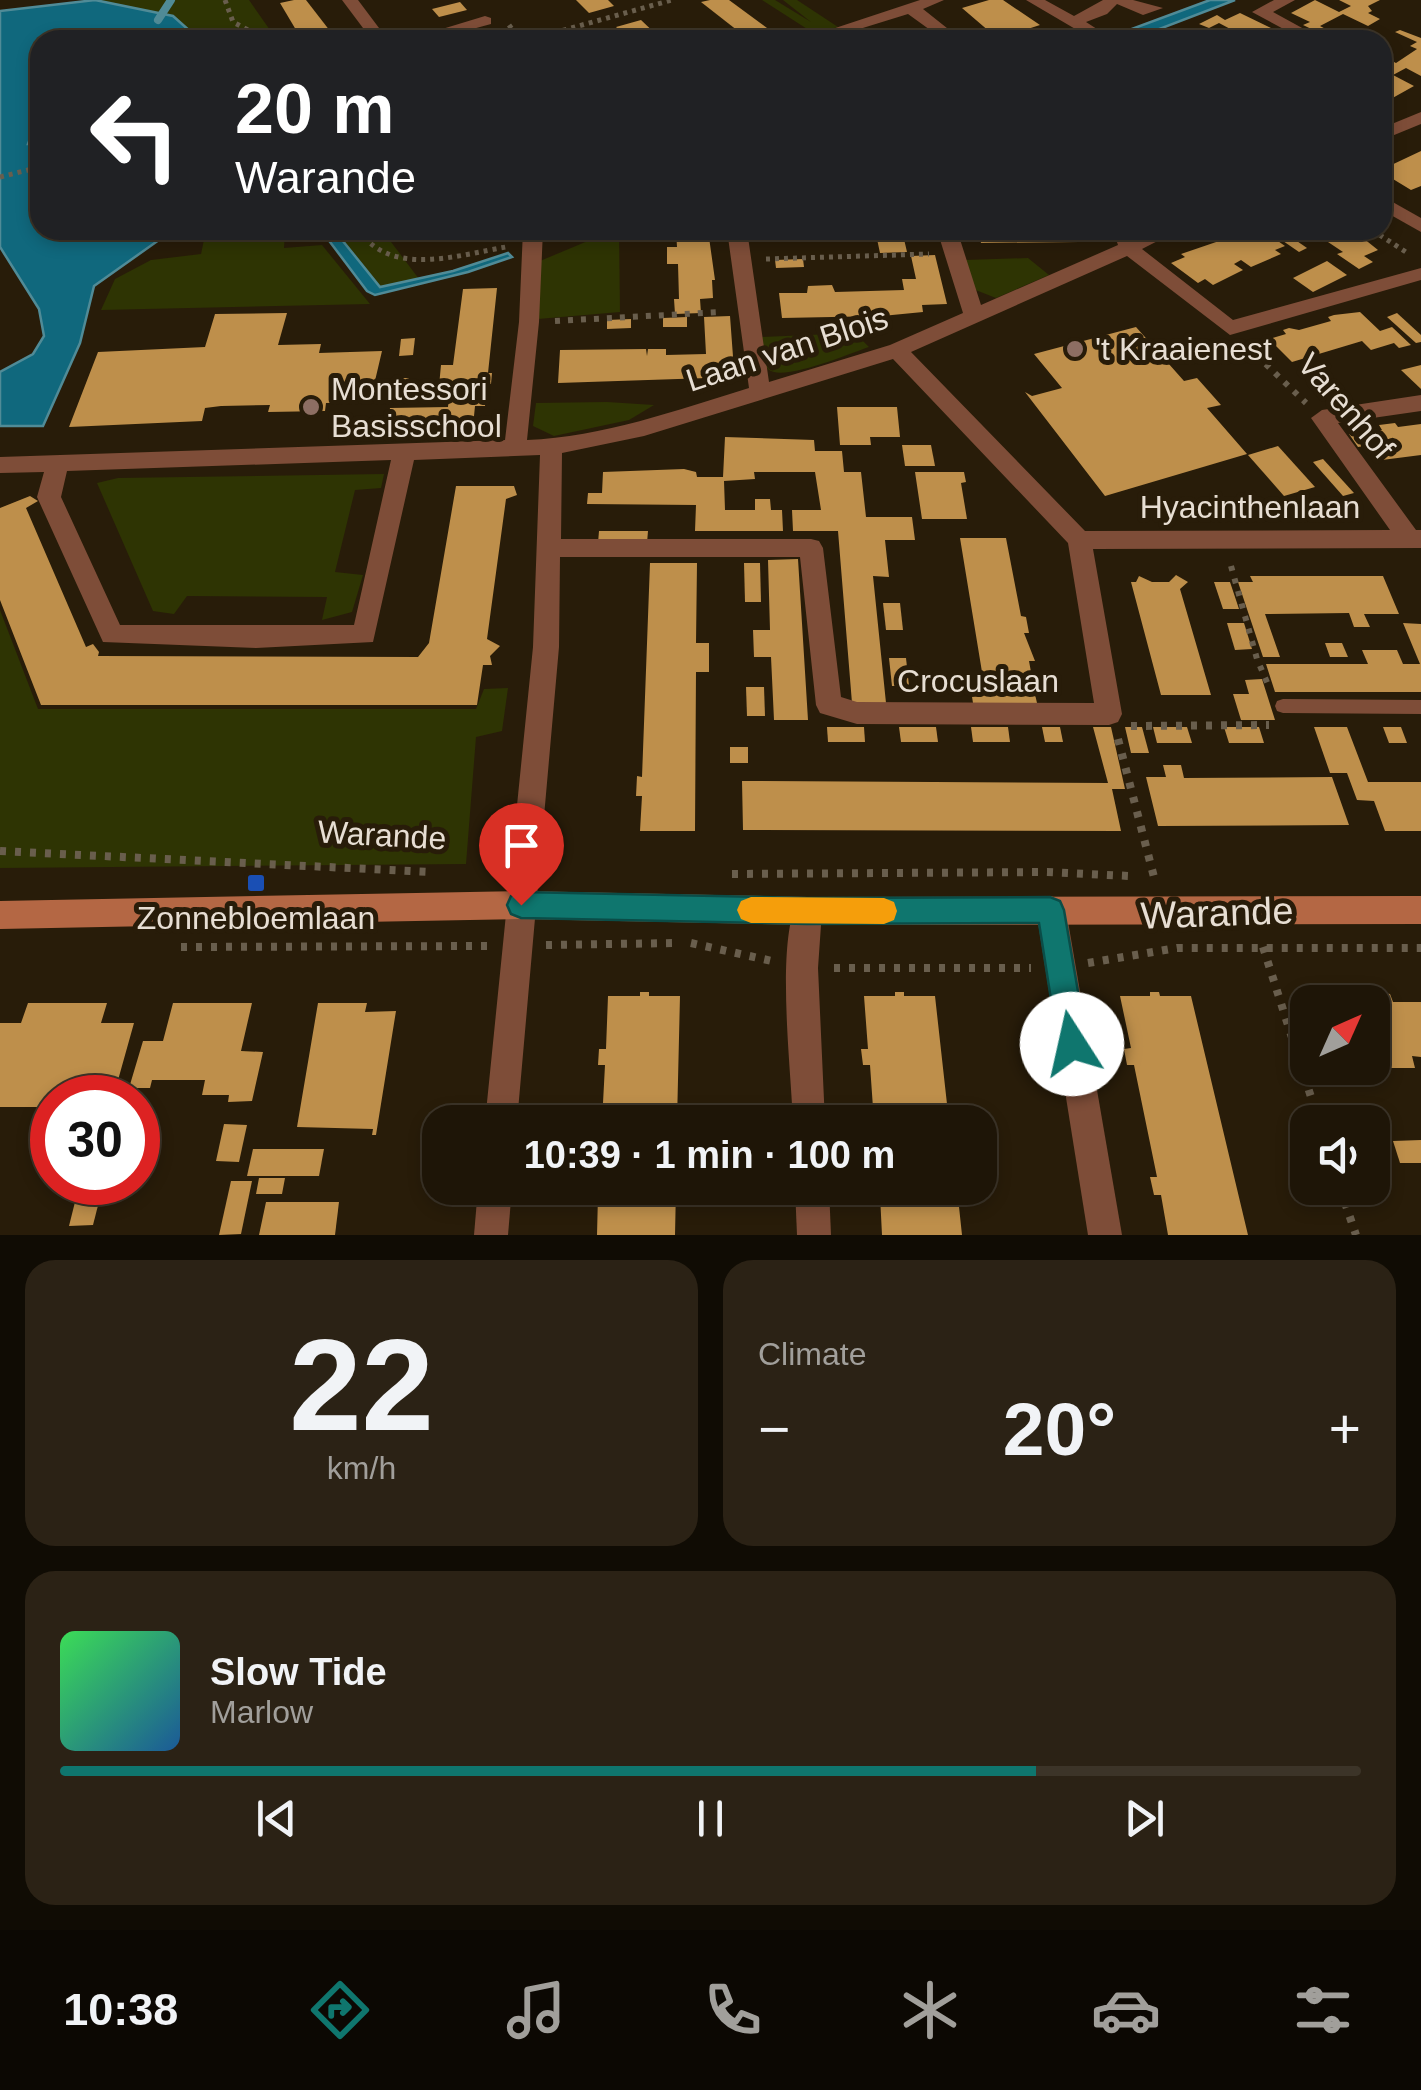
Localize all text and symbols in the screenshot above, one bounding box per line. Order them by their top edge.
icon: left [70,70,200,200]
text: 20 m [235,70,395,148]
text: Warande [235,152,416,203]
street label: Laan van Blois [682,299,892,399]
place label: 't Kraaienest [1095,331,1272,367]
marker: 't Kraaienest [1064,338,1086,360]
street label: Varenhof [1291,346,1401,466]
place label: Montessori Basisschool [331,371,502,444]
marker: Montessori Basisschool [300,396,322,418]
street label: Hyacinthenlaan [1140,489,1360,525]
street label: Crocuslaan [897,663,1059,699]
pin [479,803,564,906]
street label: Warande [317,814,447,856]
icon: arrive [494,818,549,873]
marker: Zonnebloemlaan [245,872,267,894]
street label: Warande [1140,889,1294,937]
place label: Zonnebloemlaan [137,900,375,936]
north arrow [1290,985,1390,1085]
map controls [1290,985,1390,1205]
position arrow [1020,992,1124,1096]
speed limit sign: 30 [30,1075,160,1205]
button: sound [1290,1105,1390,1205]
text: 10:39 · 1 min · 100 m [524,1134,895,1176]
text: 22 [289,1312,434,1458]
text: Climate [758,1336,866,1372]
text: 20° [1003,1387,1116,1471]
text: − [758,1398,790,1460]
text: + [1329,1398,1361,1460]
text: km/h [327,1450,396,1486]
text: Slow Tide [210,1651,387,1693]
text: Marlow [210,1694,313,1730]
icon: previous [249,1791,304,1846]
icon: pause [683,1791,738,1846]
icon: next [1117,1791,1172,1846]
icon: directions [305,1975,375,2045]
icon: music [501,1975,571,2045]
icon: phone [698,1975,768,2045]
icon: climate [895,1975,965,2045]
icon: car [1091,1975,1161,2045]
icon: filters [1288,1975,1358,2045]
text: 10:38 [63,1984,178,2035]

